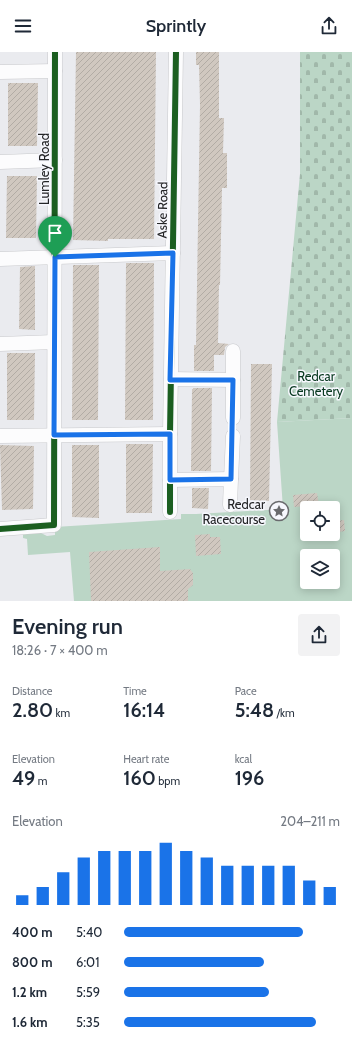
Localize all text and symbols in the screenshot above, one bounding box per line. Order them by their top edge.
icon: menu [12,15,34,37]
text: Sprintly [146,15,206,37]
icon: share [318,15,340,37]
street label: Lumley Road [36,133,52,205]
street label: Aske Road [154,182,170,238]
pin [38,216,72,257]
icon: arrive [44,222,66,244]
park label: Redcar Cemetery [289,368,344,399]
place label: Redcar Racecourse [203,496,266,527]
place icon: Redcar Racecourse [268,500,290,522]
map controls [300,501,340,589]
button: locate [300,501,340,541]
button: layers [300,549,340,589]
text: Evening run [12,613,123,640]
button: share [298,614,340,656]
text: 18:26 · 7 × 400 m [12,642,108,658]
text: Distance [12,684,53,698]
text: Time [123,684,147,698]
text: Pace [235,684,257,698]
text: 2.80 [12,698,53,722]
text: 16:14 [123,698,165,722]
text: 5:48 [235,698,274,722]
text: km [53,706,70,720]
text: /km [274,706,295,720]
text: Elevation [12,752,55,766]
text: Heart rate [123,752,169,766]
text: kcal [235,752,252,766]
text: 49 [12,766,35,790]
text: 160 [123,766,156,790]
text: 196 [235,766,264,790]
text: m [35,774,48,788]
text: bpm [156,774,180,788]
text: Elevation [12,813,63,829]
text: 204–211 m [280,813,340,829]
text: 400 m [12,924,53,940]
text: 5:40 [76,924,102,940]
text: 800 m [12,954,52,970]
text: 6:01 [76,954,99,970]
text: 1.2 km [12,984,47,1000]
text: 5:59 [76,984,100,1000]
text: 1.6 km [12,1014,48,1030]
text: 5:35 [76,1014,100,1030]

